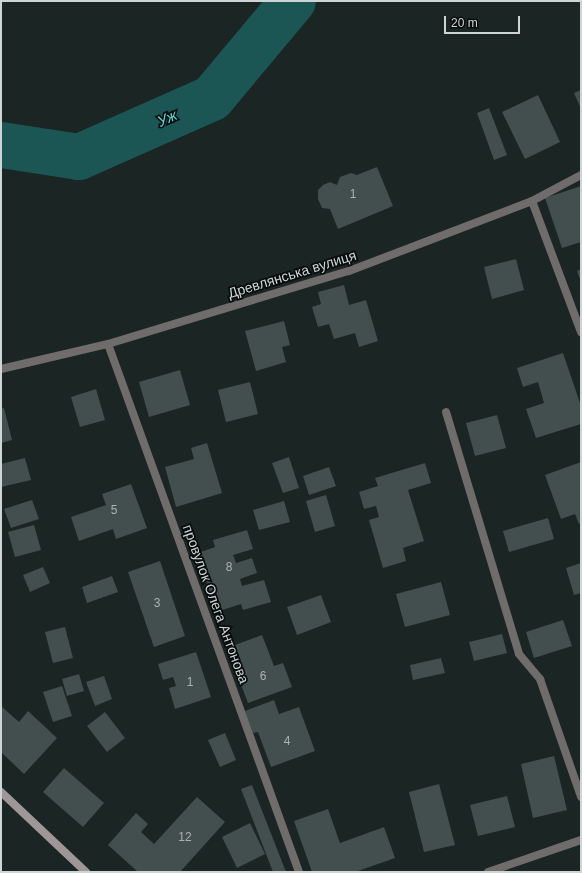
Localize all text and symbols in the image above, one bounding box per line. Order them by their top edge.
scale bar [446,8,522,34]
text: 20 m [451,16,478,30]
water label: Уж [154,106,180,130]
house number: 1 [350,188,356,202]
street label: Древлянська вулиця [226,246,358,302]
house number: 5 [111,504,117,518]
street label: провулок Олега Антонова [179,522,253,686]
house number: 8 [226,561,232,575]
house number: 3 [154,597,160,611]
house number: 6 [260,670,266,684]
house number: 1 [187,676,193,690]
house number: 4 [284,735,290,749]
house number: 12 [178,831,192,845]

